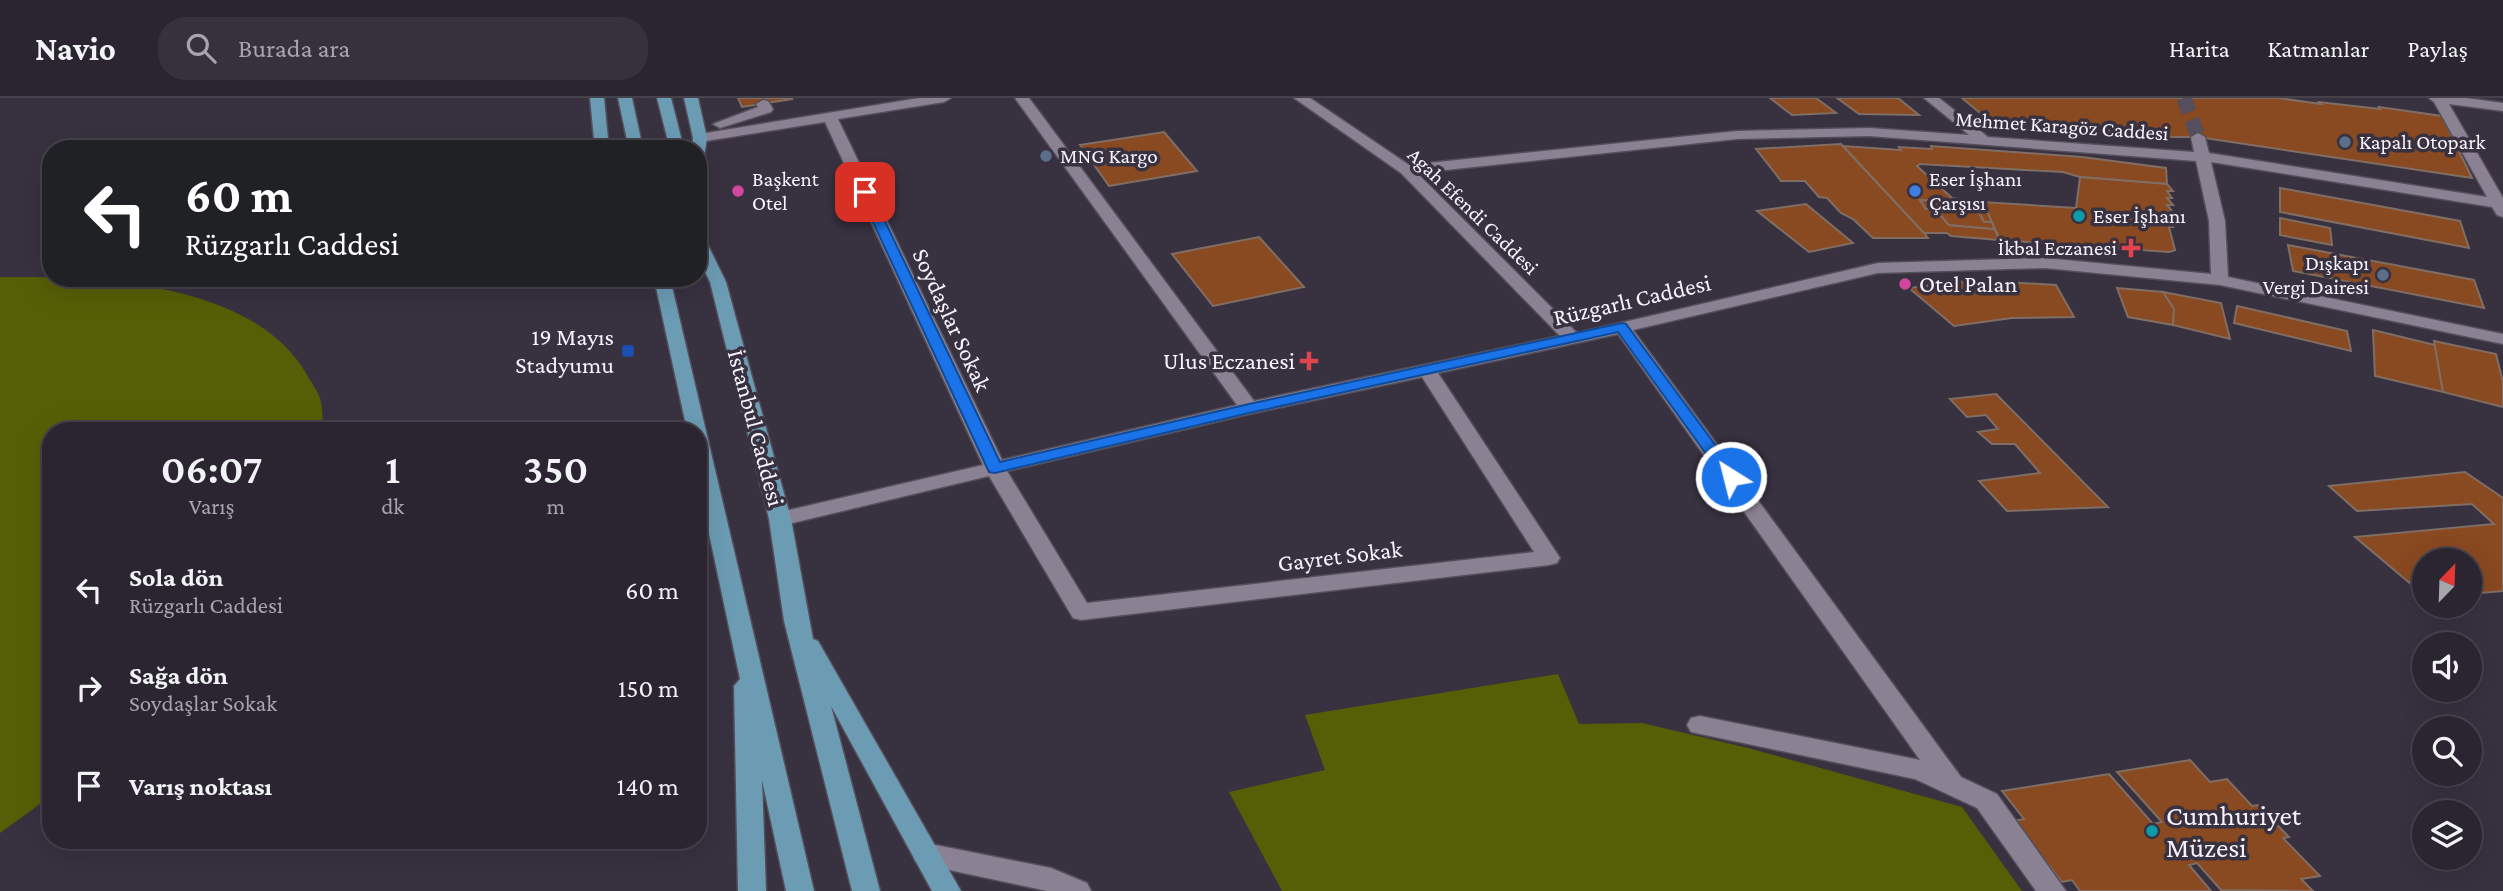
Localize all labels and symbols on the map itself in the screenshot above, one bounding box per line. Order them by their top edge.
street label: Mehmet Karagöz Caddesi [1955,107,2170,145]
place label: Kapalı Otopark [2359,130,2486,154]
marker: Kapalı Otopark [2337,134,2353,150]
street label: Agah Efendi Caddesi [1403,142,1544,280]
place label: MNG Kargo [1060,144,1158,168]
marker: MNG Kargo [1038,148,1054,164]
pin [835,162,895,222]
place label: Başkent Otel [752,167,820,215]
place label: Eser İşhanı Çarşısı [1929,167,2022,215]
marker: Başkent Otel [730,183,746,199]
marker: Eser İşhanı Çarşısı [1907,183,1923,199]
place label: Eser İşhanı [2093,204,2186,228]
marker: Eser İşhanı [2071,208,2087,224]
place label: İkbal Eczanesi [1998,236,2117,260]
marker: İkbal Eczanesi [2123,240,2139,256]
street label: Soydaşlar Sokak [908,244,998,396]
place label: Dışkapı Vergi Dairesi [2263,251,2369,299]
marker: Dışkapı Vergi Dairesi [2375,267,2391,283]
street label: Rüzgarlı Caddesi [1551,268,1713,331]
place label: Otel Palan [1919,270,2017,297]
marker: Otel Palan [1897,276,1913,292]
place label: 19 Mayıs Stadyumu [515,323,614,378]
marker: 19 Mayıs Stadyumu [620,343,636,359]
street label: İstanbul Caddesi [723,347,790,509]
place label: Ulus Eczanesi [1163,347,1295,374]
marker: Ulus Eczanesi [1301,353,1317,369]
position arrow [1694,440,1768,514]
street label: Gayret Sokak [1276,534,1404,577]
north arrow [2412,548,2482,618]
place label: Cumhuriyet Müzesi [2166,800,2302,863]
marker: Cumhuriyet Müzesi [2144,823,2160,839]

